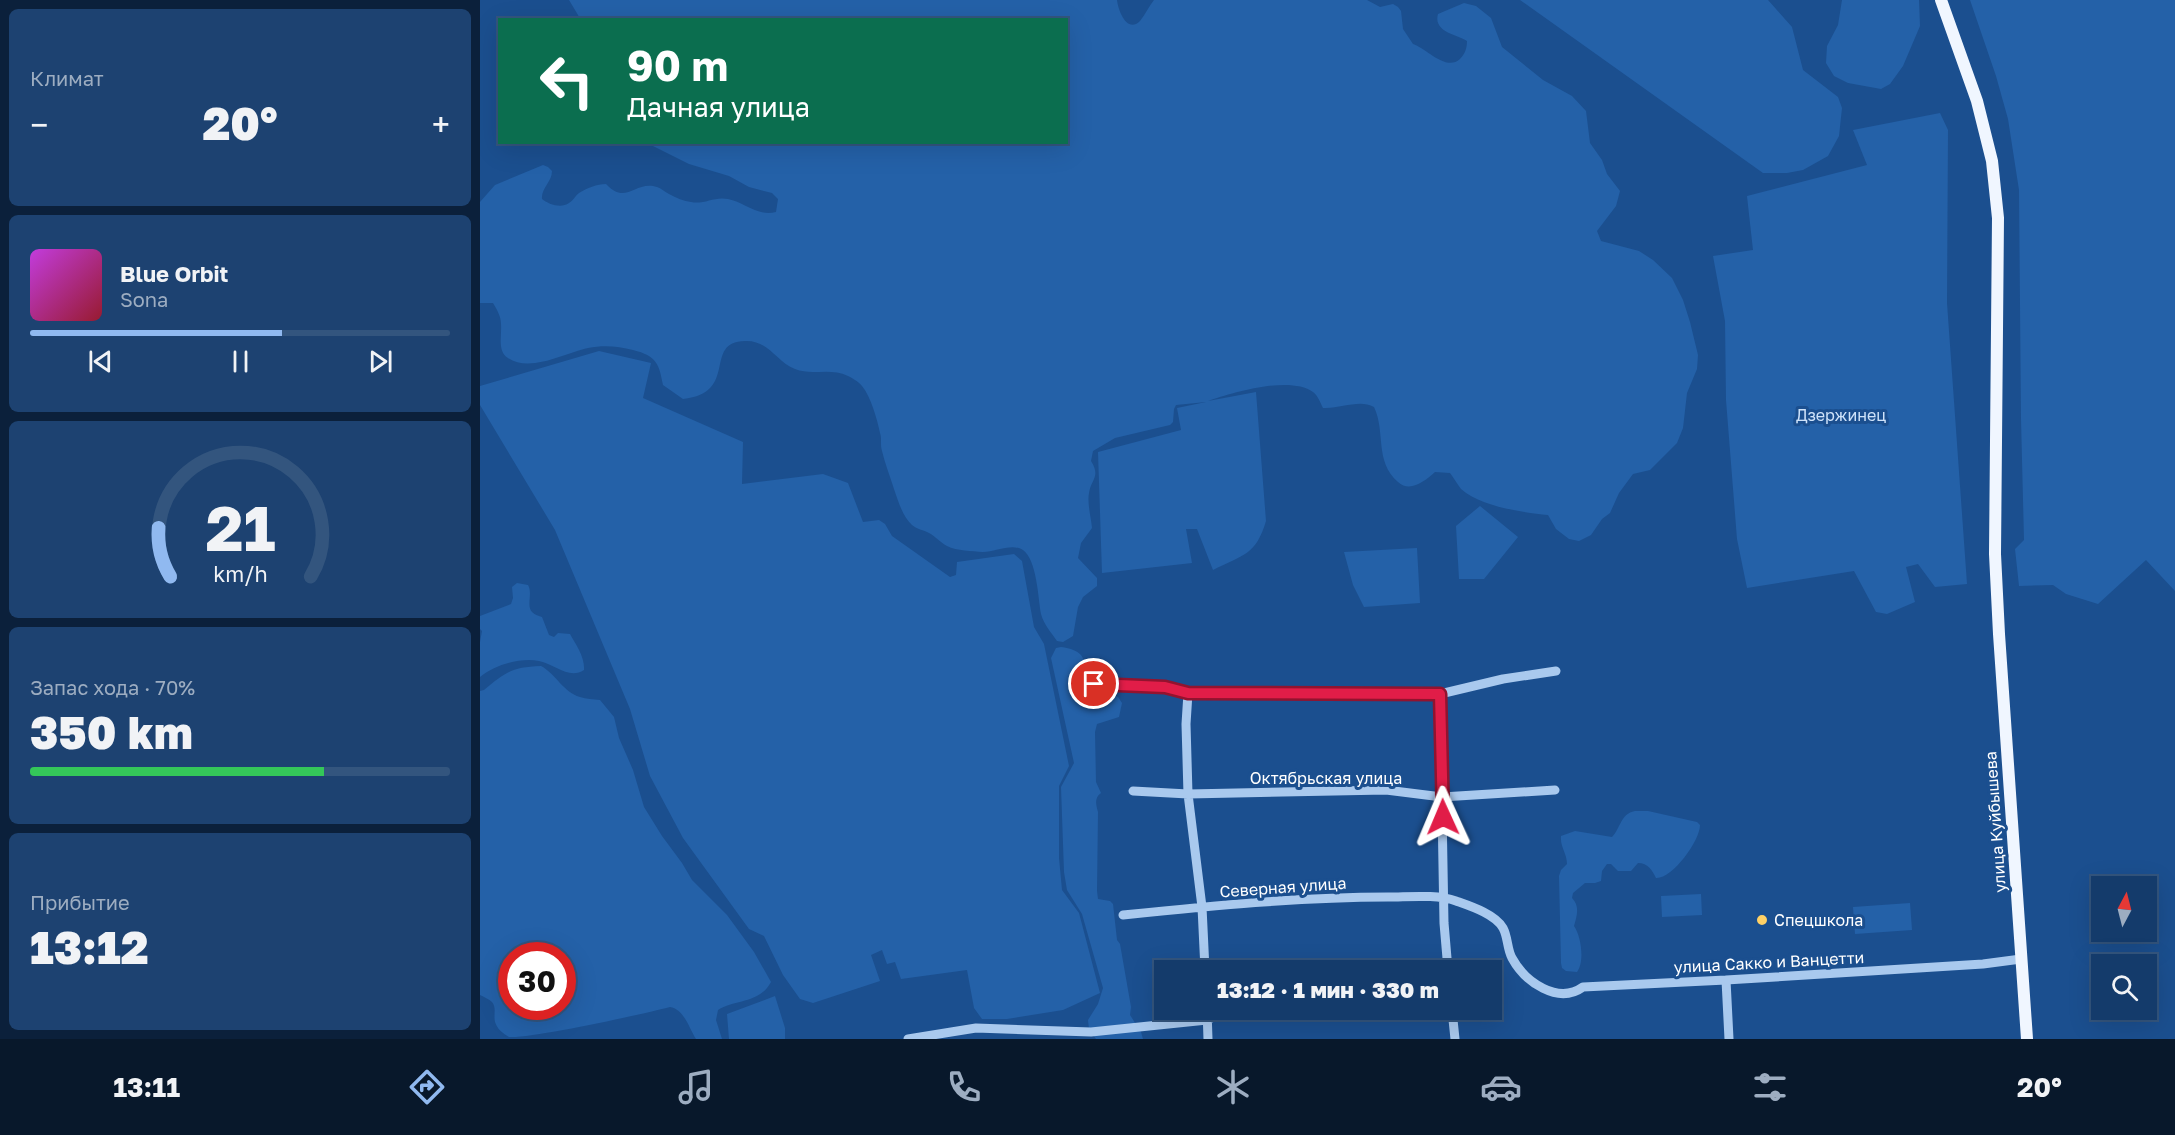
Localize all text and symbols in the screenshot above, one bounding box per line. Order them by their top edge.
text: 90 m [627,40,728,90]
icon: left [528,42,606,120]
text: Климат [30,66,104,90]
text: Дачная улица [627,91,810,123]
text: 20° [202,96,278,150]
text: − [30,105,48,144]
text: + [432,105,450,144]
text: Blue Orbit [120,260,228,287]
text: Sona [120,287,168,311]
icon: previous [84,345,117,378]
icon: pause [224,345,257,378]
icon: next [364,345,397,378]
park label: Дзержинец [1796,405,1886,425]
text: 21 [205,490,275,565]
text: km/h [213,561,267,587]
pin [1068,658,1119,709]
icon: arrive [1077,667,1110,700]
text: Запас хода · 70% [30,675,195,699]
text: 350 km [30,705,193,759]
street label: улица Куйбышева [1980,751,2010,893]
street label: Октябрьская улица [1250,768,1402,788]
position arrow [1411,785,1475,849]
street label: Северная улица [1219,873,1347,901]
north arrow [2091,876,2157,942]
map controls [2091,876,2157,1020]
text: Прибытие [30,890,130,914]
place label: Спецшкола [1774,910,1863,930]
marker: Спецшкола [1755,913,1769,927]
text: 13:12 [30,920,149,974]
speed limit sign: 30 [498,942,576,1020]
street label: улица Сакко и Ванцетти [1673,947,1865,977]
button: search [2091,954,2157,1020]
text: 13:12 · 1 мин · 330 m [1217,976,1439,1003]
icon: directions [406,1066,448,1108]
icon: music [675,1066,717,1108]
icon: phone [943,1066,985,1108]
icon: climate [1212,1066,1254,1108]
icon: car [1480,1066,1522,1108]
icon: filters [1749,1066,1791,1108]
text: 13:11 [113,1071,180,1103]
text: 20° [2017,1071,2062,1103]

